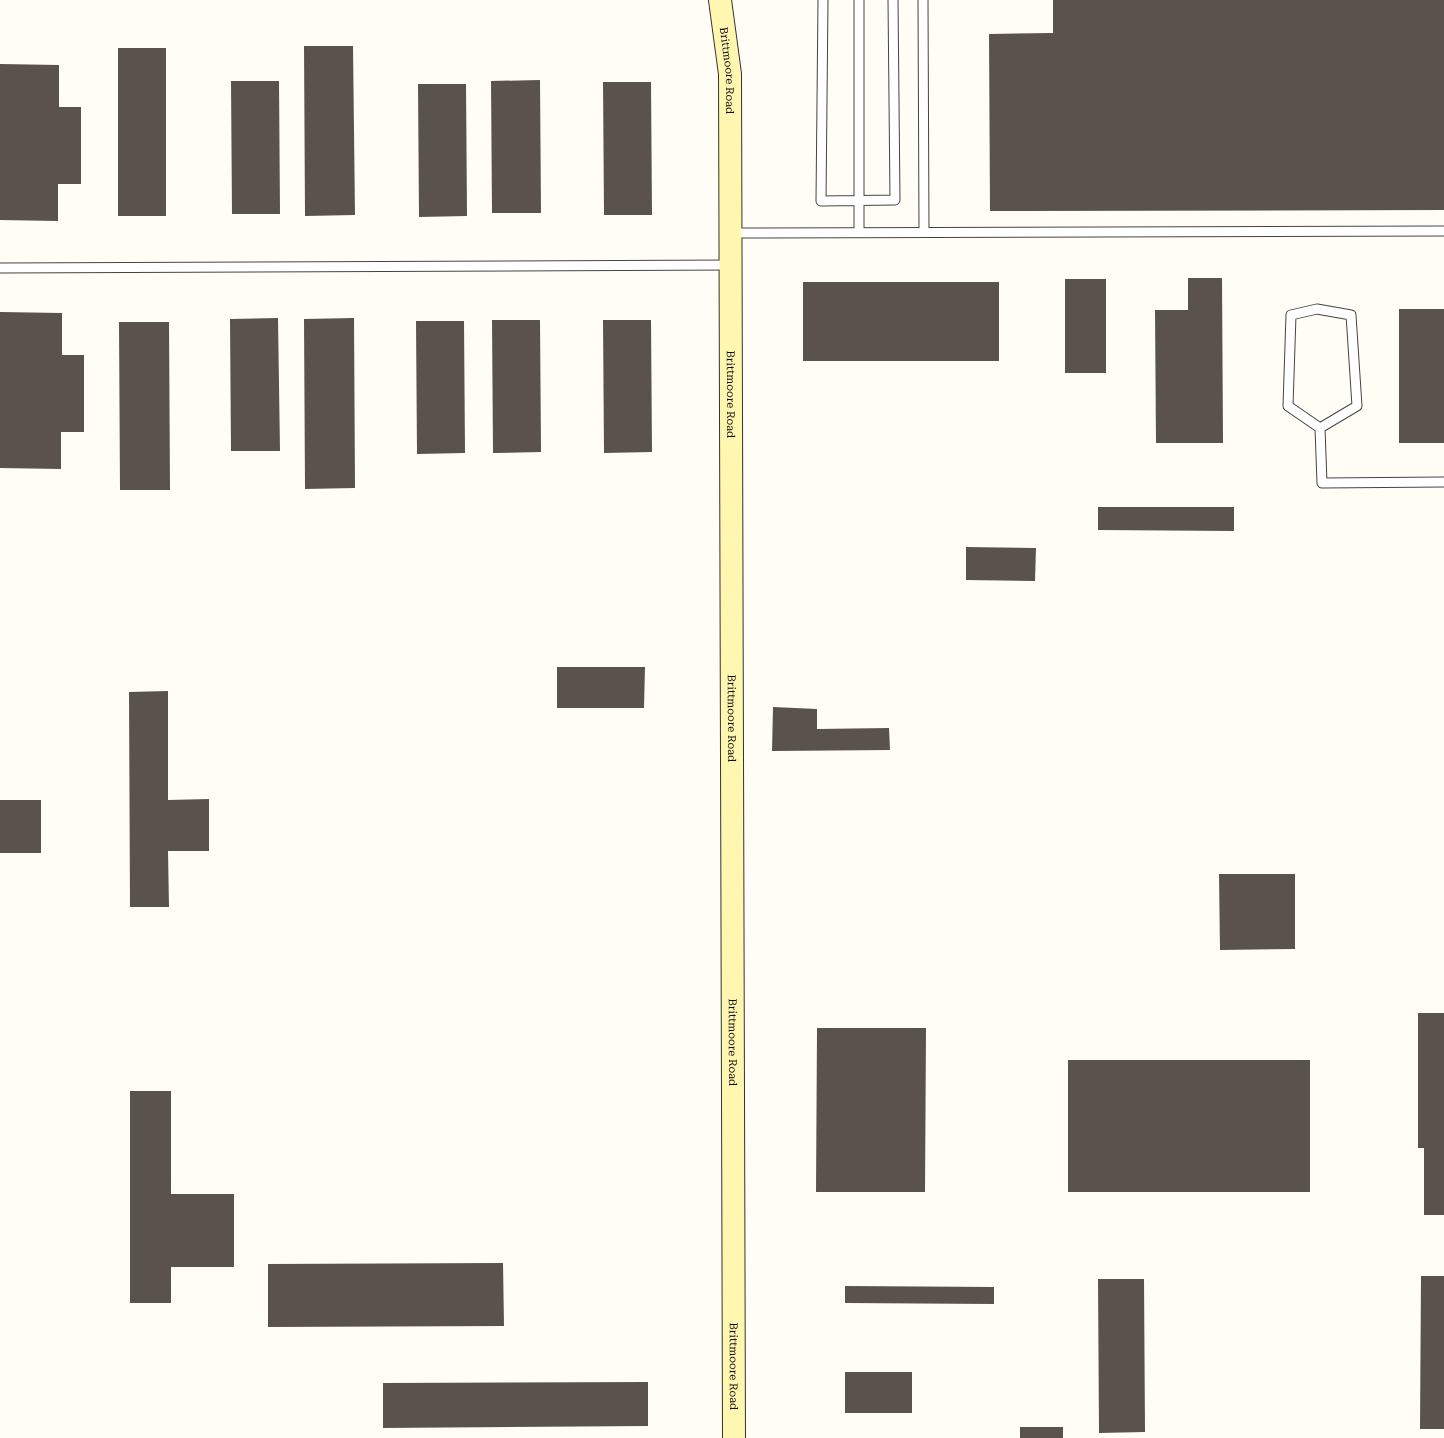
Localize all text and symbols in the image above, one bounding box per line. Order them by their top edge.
street label: Brittmoore Road [717,26,737,114]
street label: Brittmoore Road [724,350,738,438]
street label: Brittmoore Road [725,674,739,762]
street label: Brittmoore Road [726,998,739,1086]
street label: Brittmoore Road [727,1322,740,1410]

